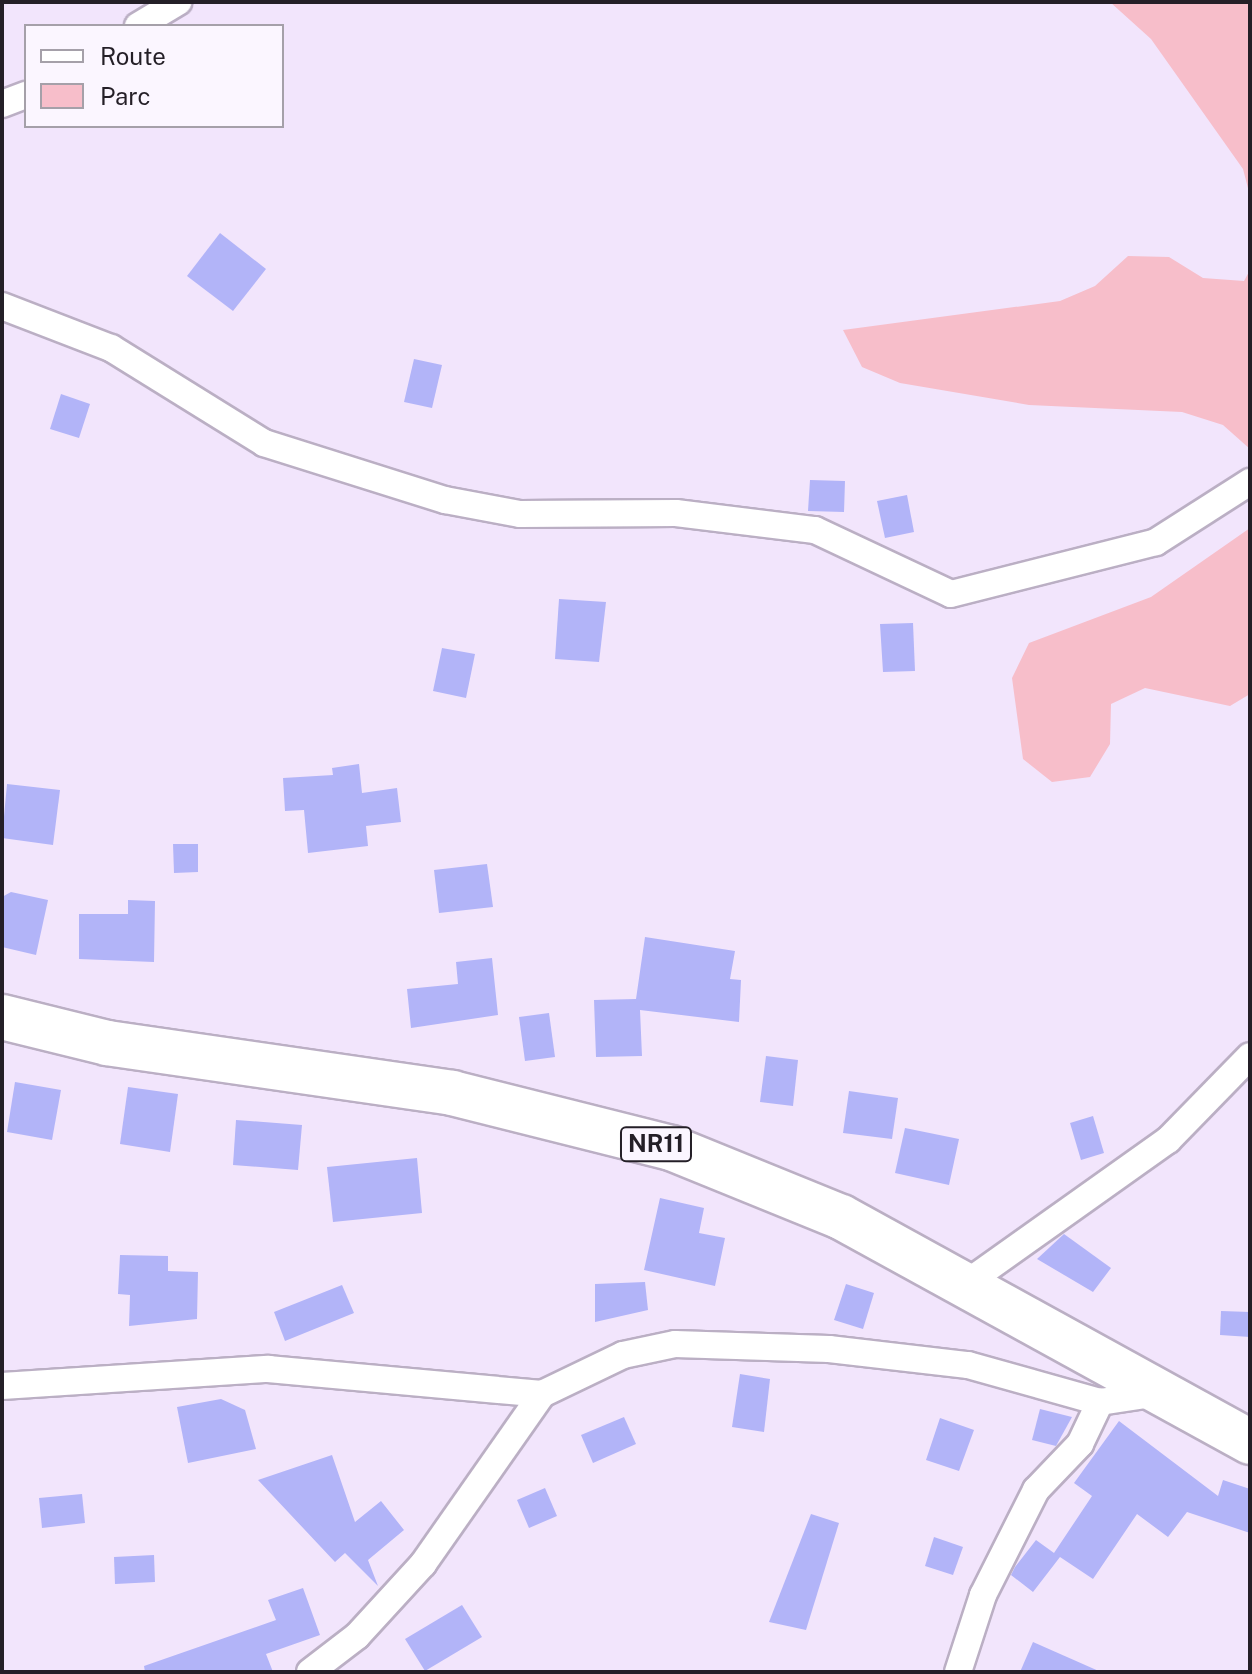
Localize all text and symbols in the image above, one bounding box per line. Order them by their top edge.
legend [24,24,284,128]
text: Route [100,42,166,70]
text: Parc [100,82,151,110]
road number: NR11 [618,1124,694,1164]

